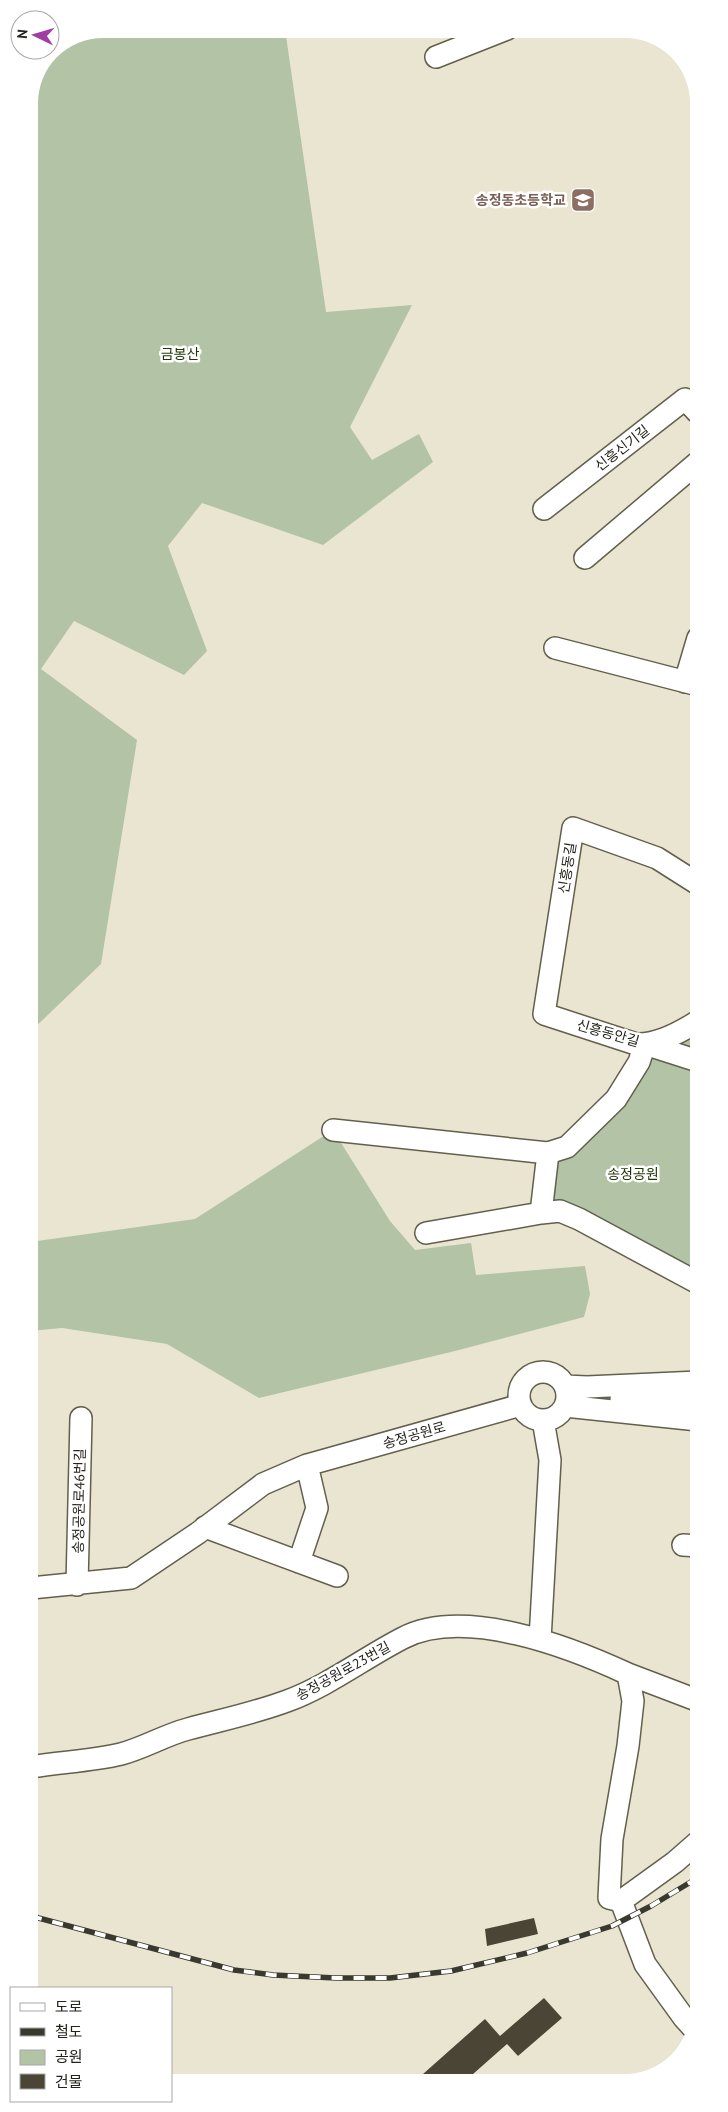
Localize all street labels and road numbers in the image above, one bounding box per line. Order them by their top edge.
street label: 신흥신기길 [591,421,653,475]
street label: 신흥동길 [554,841,580,895]
street label: 신흥동안길 [575,1015,641,1051]
street label: 송정공원로 [381,1417,448,1453]
street label: 송정공원로46번길 [69,1448,89,1554]
street label: 송정공원로23번길 [293,1638,393,1704]

